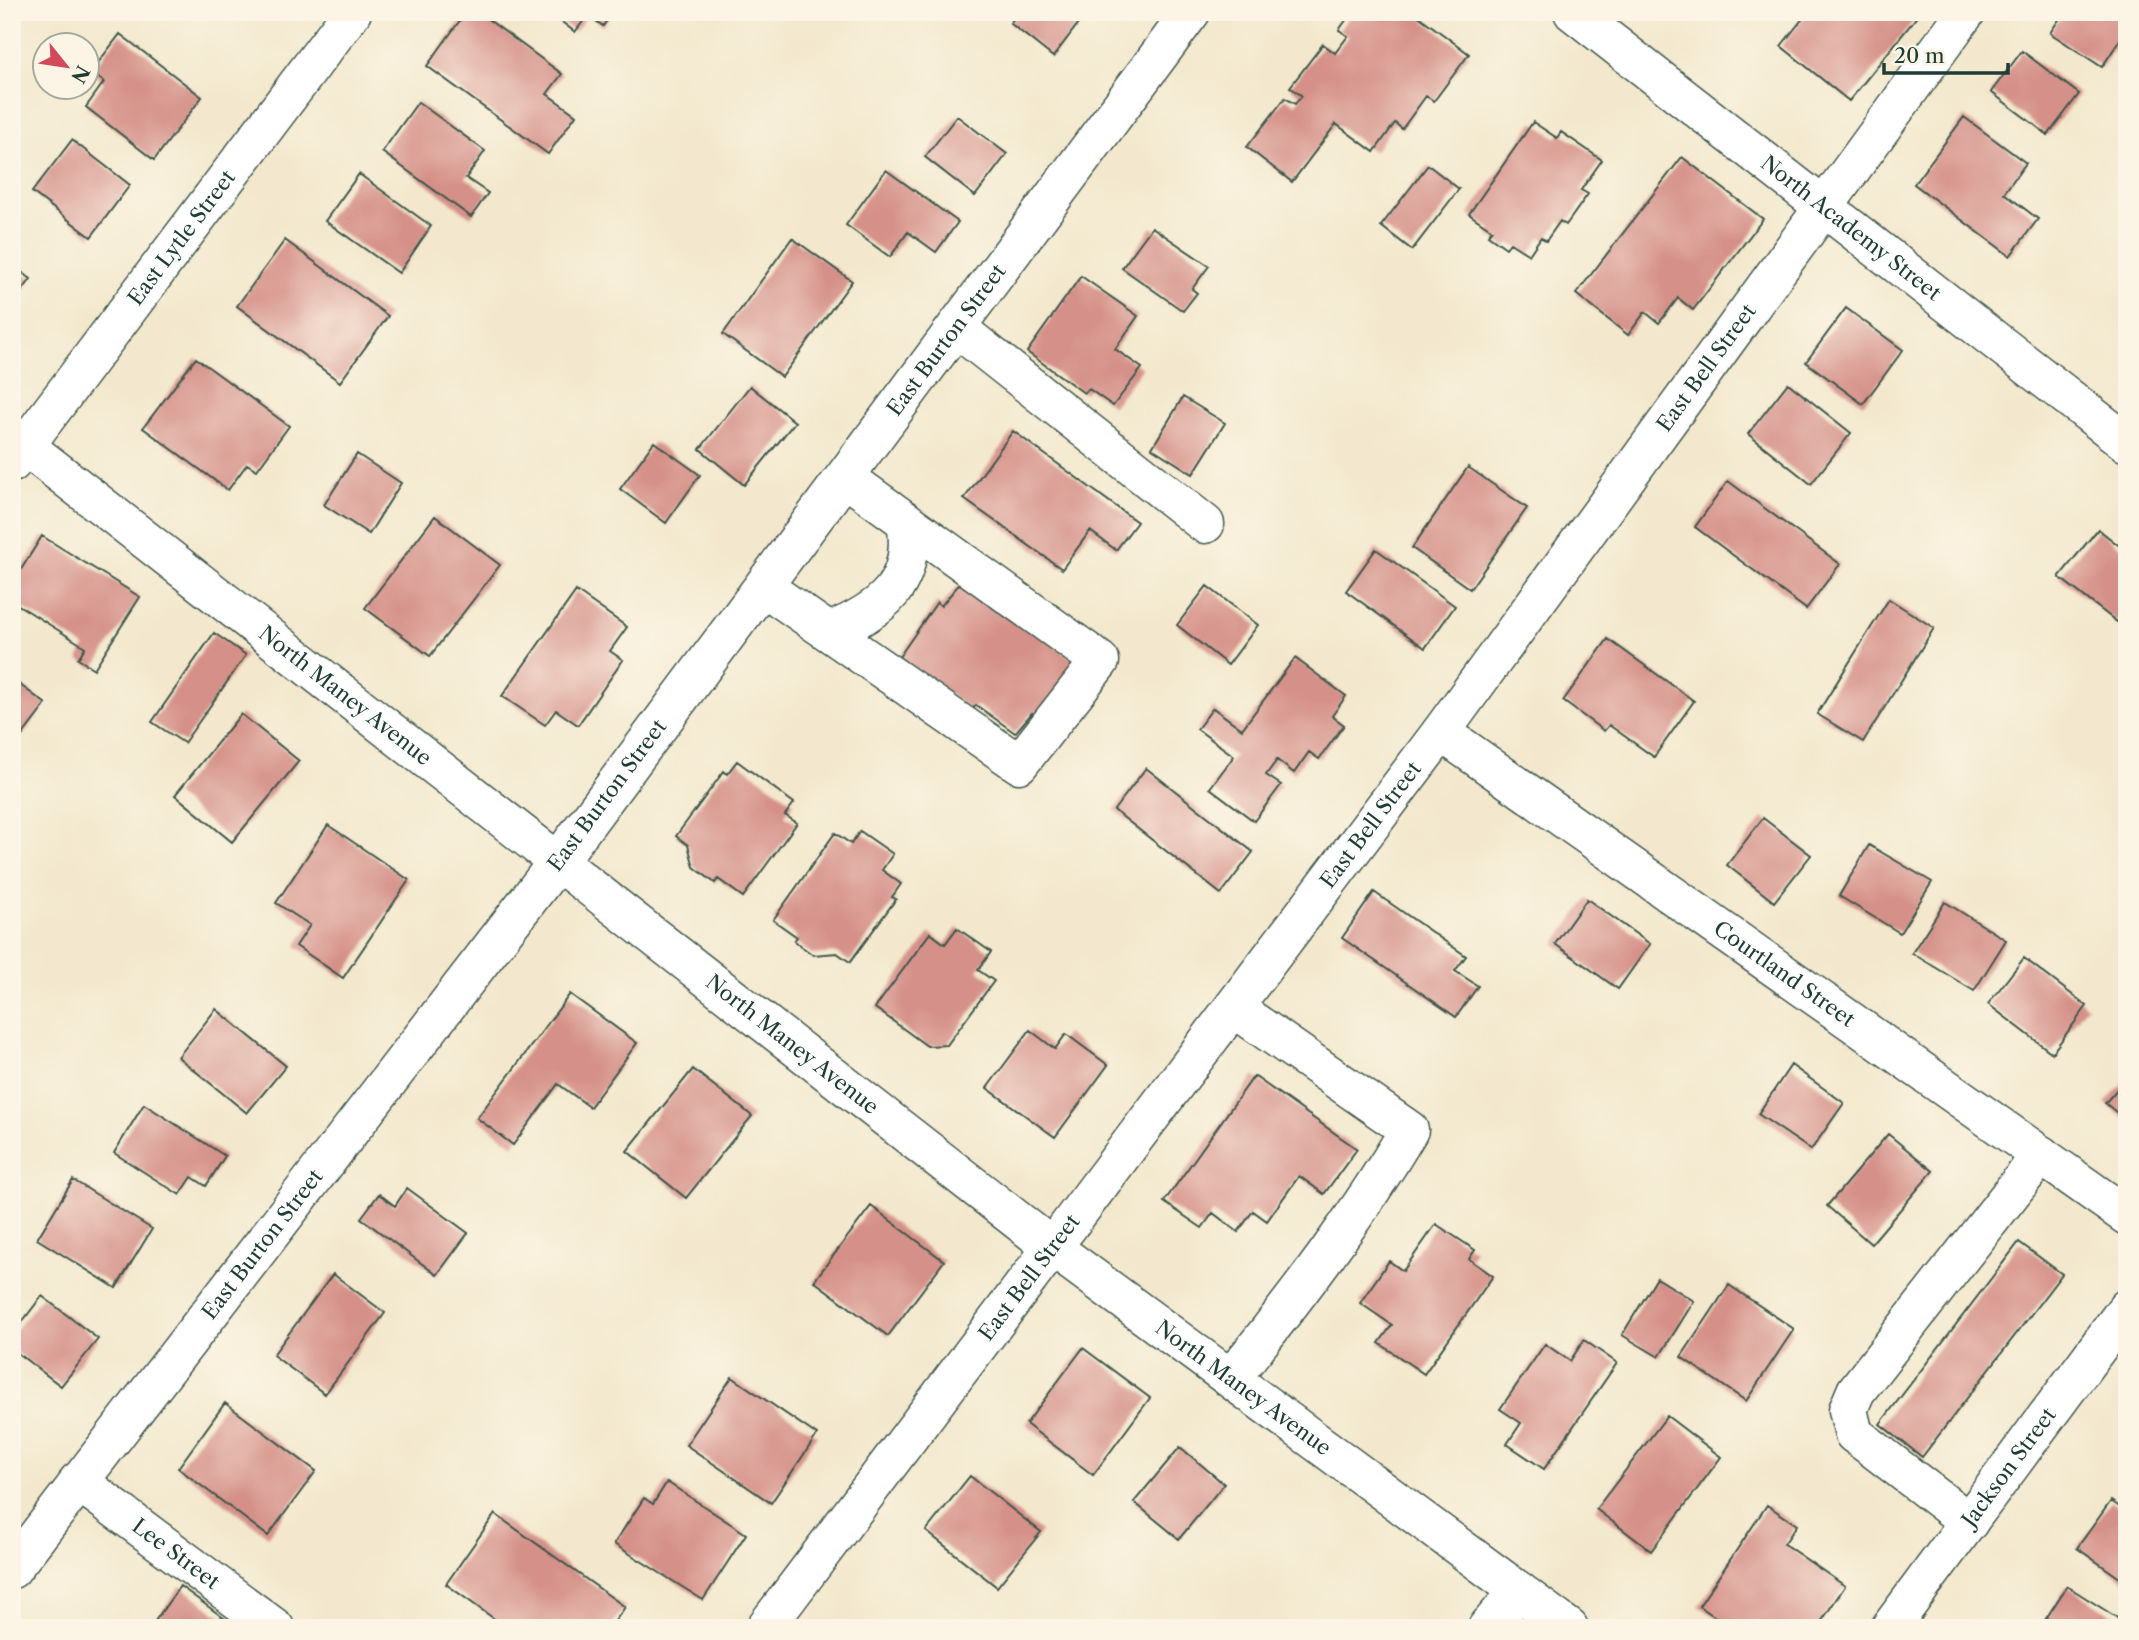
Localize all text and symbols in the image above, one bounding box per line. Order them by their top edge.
north arrow [32,32,102,102]
scale bar [1884,32,2008,76]
text: 20 m [1894,43,1945,68]
text: N [66,61,94,87]
street label: North Academy Street [1756,150,1946,306]
street label: East Lytle Street [122,165,241,310]
street label: East Burton Street [882,259,1011,420]
street label: East Bell Street [1651,298,1761,436]
street label: North Maney Avenue [254,620,437,770]
street label: East Burton Street [542,714,672,876]
street label: East Bell Street [1315,756,1427,893]
street label: Courtland Street [1709,915,1860,1032]
street label: North Maney Avenue [701,969,884,1119]
street label: East Burton Street [196,1164,328,1324]
street label: East Bell Street [973,1209,1085,1345]
street label: North Maney Avenue [1151,1315,1336,1461]
street label: Jackson Street [1955,1402,2061,1534]
street label: Lee Street [128,1513,225,1595]

